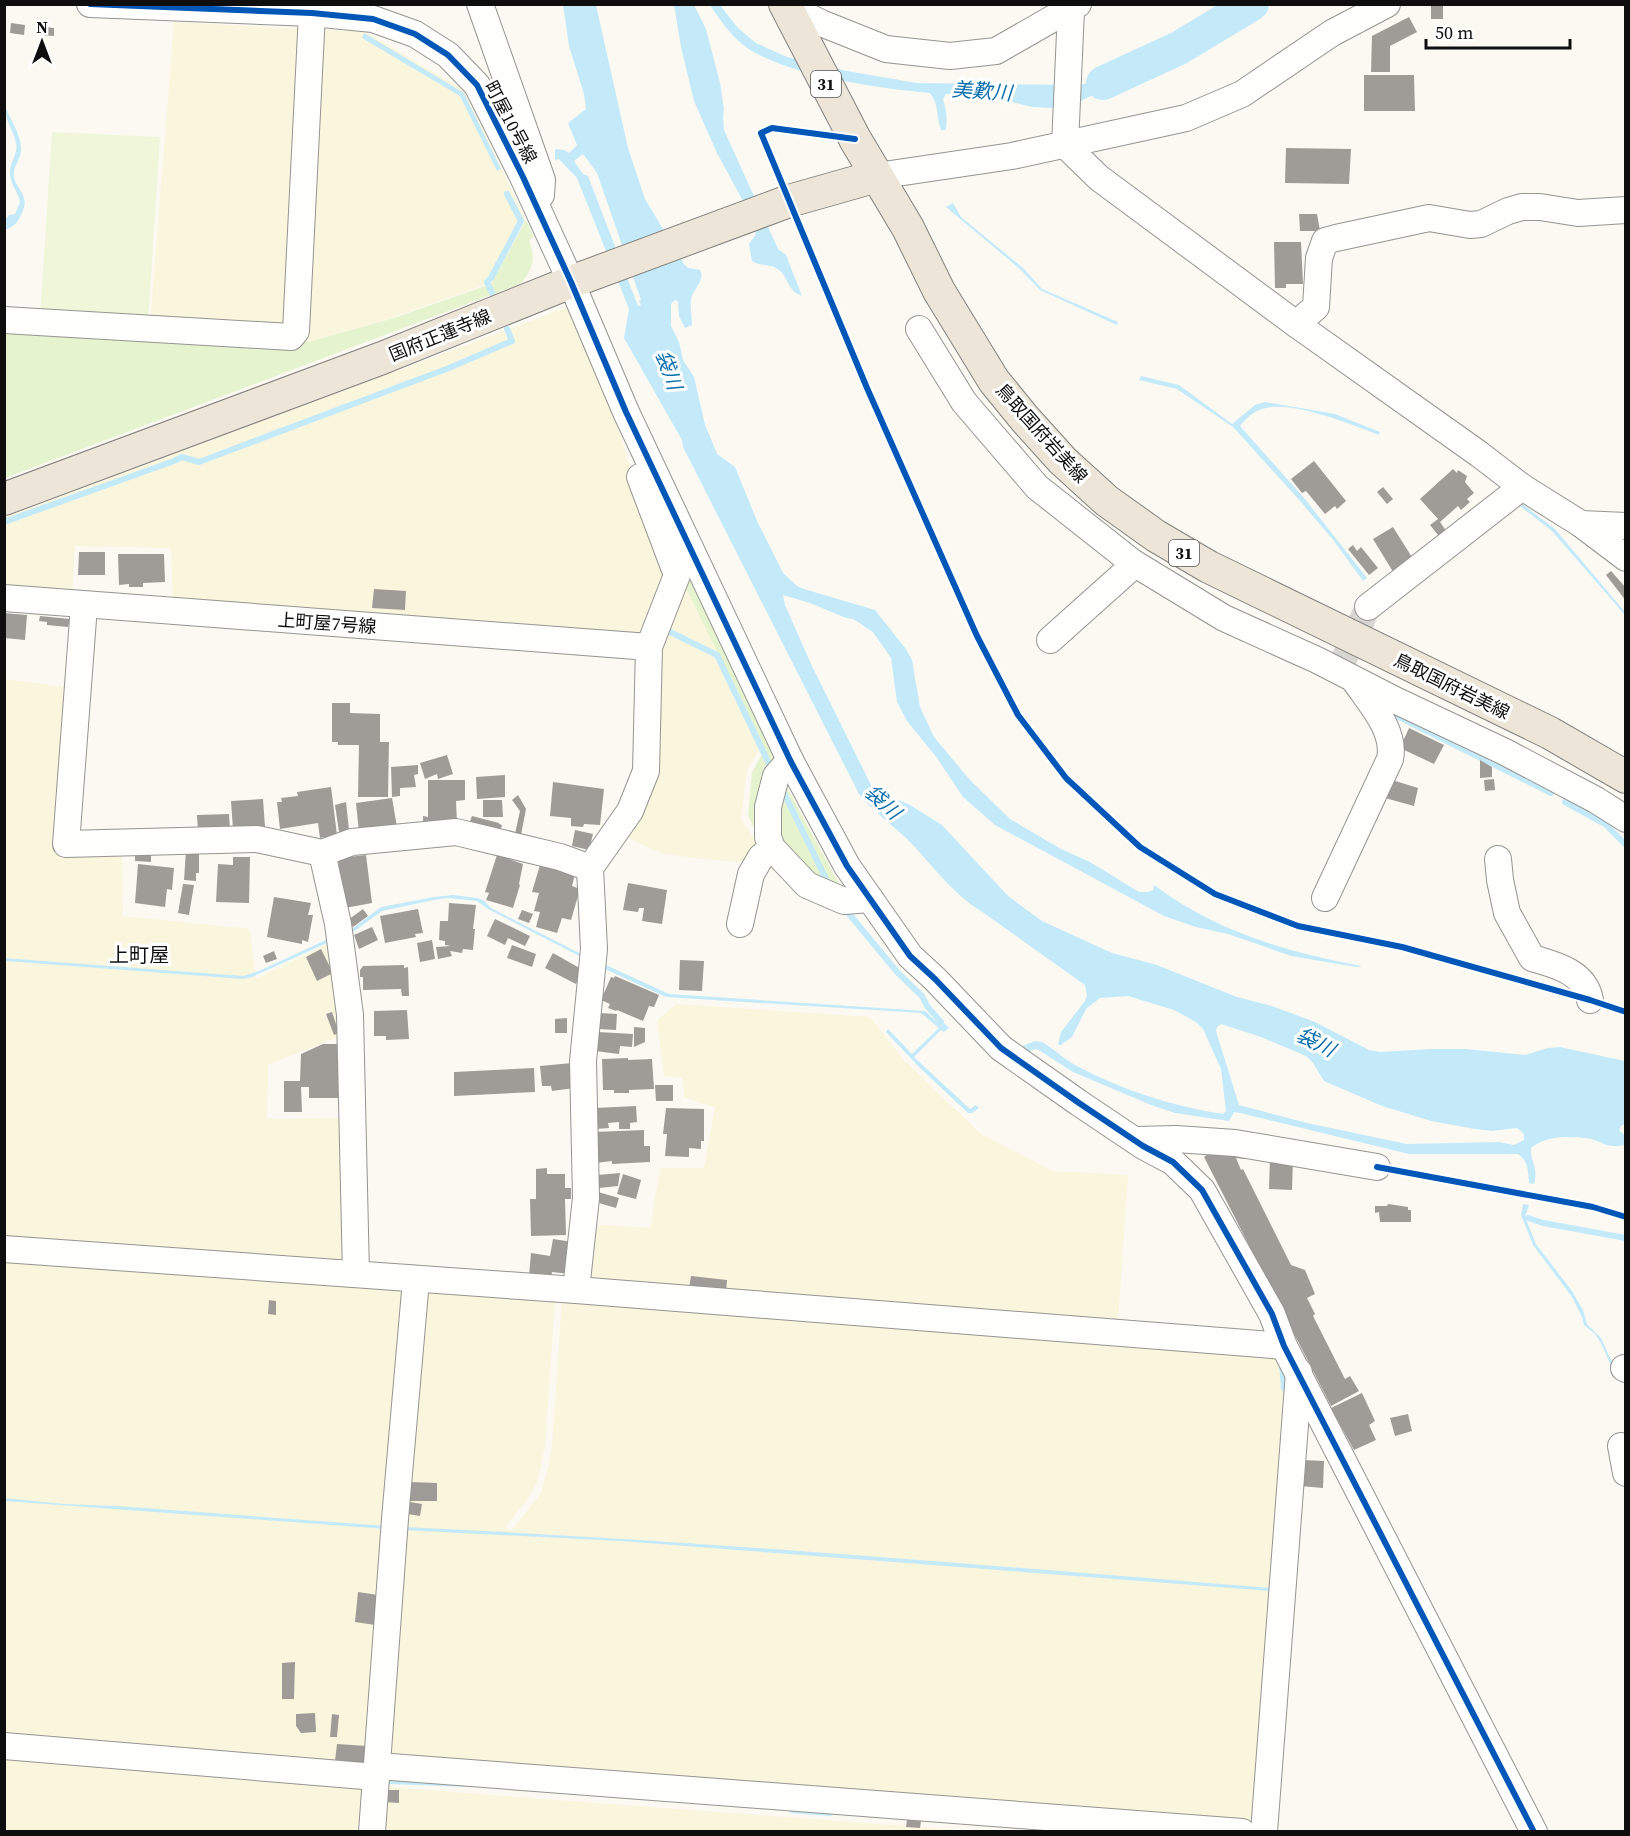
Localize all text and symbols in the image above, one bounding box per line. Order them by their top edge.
north arrow [12,12,72,72]
scale bar [1426,12,1570,50]
text: N [36,16,48,38]
text: 50 m [1435,20,1473,45]
road number: 31 [811,71,841,97]
water label: 美歎川 [951,75,1015,107]
street label: 町屋10号線 [479,76,543,168]
street label: 国府正蓮寺線 [385,303,495,367]
water label: 袋川 [649,347,689,395]
street label: 鳥取国府岩美線 [991,378,1093,488]
road number: 31 [1169,540,1199,566]
street label: 上町屋7号線 [277,607,377,639]
street label: 鳥取国府岩美線 [1390,647,1514,725]
water label: 袋川 [859,778,909,827]
district label: 上町屋 [109,941,169,969]
water label: 袋川 [1292,1020,1342,1064]

